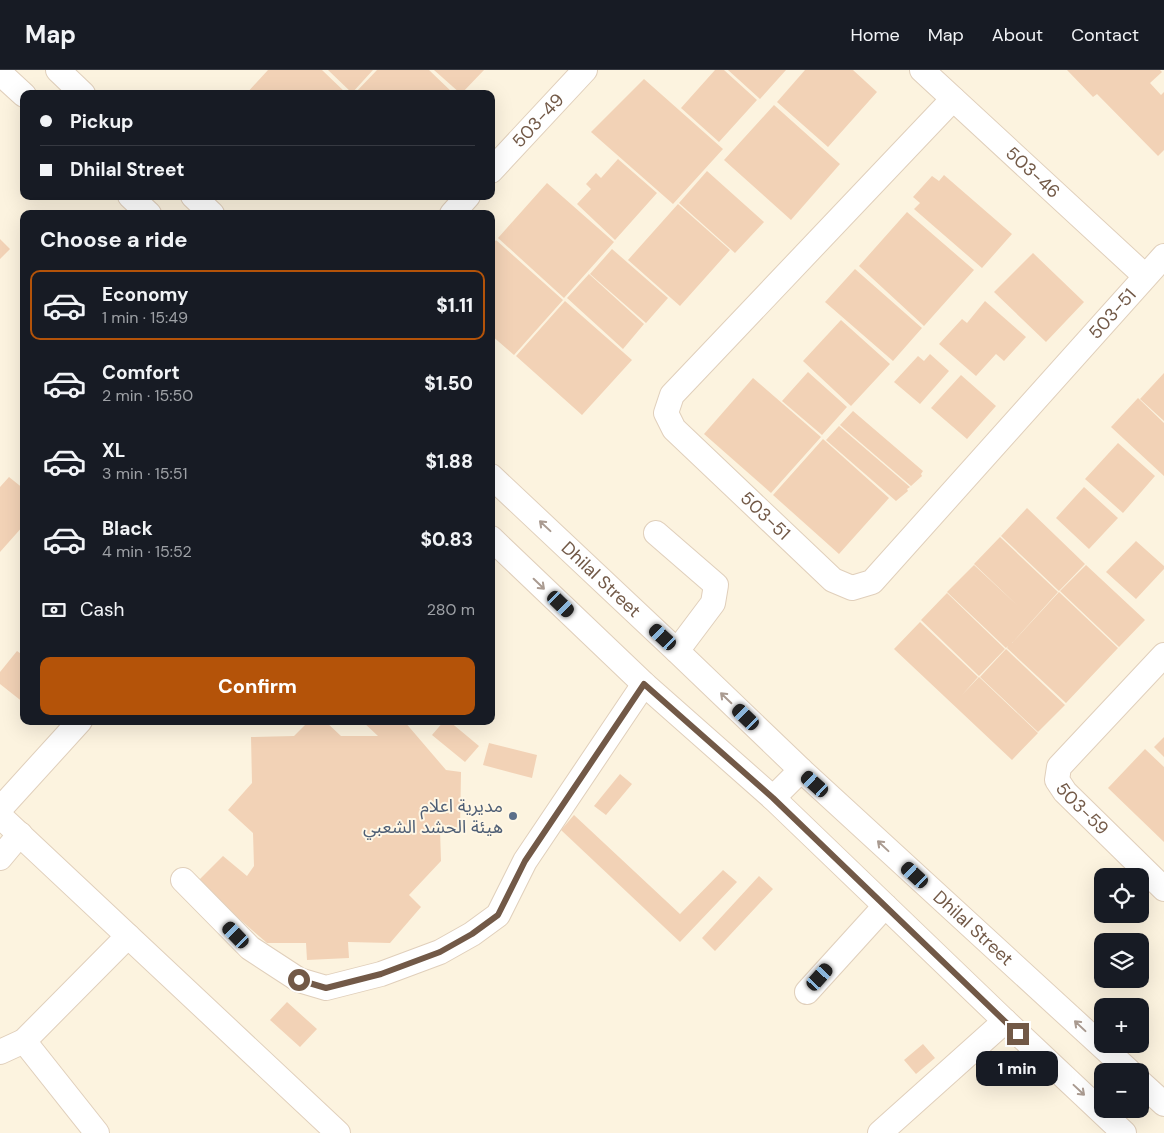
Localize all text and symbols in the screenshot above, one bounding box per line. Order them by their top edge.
text: Map [25,19,76,50]
text: Home [850,23,900,47]
text: Map [928,23,964,47]
text: About [992,23,1043,47]
text: Contact [1071,23,1139,47]
street label: 503-49 [507,88,569,153]
text: Pickup [70,109,134,134]
street label: 503-46 [1001,141,1065,204]
text: Dhilal Street [70,157,184,182]
text: Choose a ride [40,225,188,254]
text: Economy [102,282,189,307]
icon: car [42,283,87,328]
street label: 503-51 [1083,283,1141,344]
text: $1.11 [436,293,473,318]
text: 1 min · 15:49 [102,307,188,328]
text: Comfort [102,360,180,385]
icon: car [42,361,87,406]
text: $1.50 [424,371,473,396]
text: 2 min · 15:50 [102,385,193,406]
text: XL [102,438,125,463]
icon: car [42,439,87,484]
text: $1.88 [425,449,473,474]
text: 3 min · 15:51 [102,463,187,484]
street label: 503-51 [735,486,795,545]
text: Black [102,516,153,541]
icon: car [42,517,87,562]
one-way arrow [539,520,551,532]
text: $0.83 [420,527,473,552]
street label: Dhilal Street [556,536,646,623]
text: 4 min · 15:52 [102,541,192,562]
one-way arrow [533,578,546,590]
car [544,588,577,620]
icon: cash [40,596,68,624]
text: Cash [80,597,124,622]
text: 280 m [427,599,475,620]
car [646,621,679,653]
button: Confirm [40,657,475,715]
one-way arrow [720,692,733,704]
car [729,701,762,733]
car [798,768,831,800]
street label: 503-59 [1050,778,1114,840]
place label: مديرية اعلام هيئة الحشد الشعبي [363,794,503,840]
marker: مديرية اعلام هيئة الحشد الشعبي [507,810,519,822]
one-way arrow [876,840,889,852]
car [898,859,931,891]
map controls [1094,868,1149,1118]
button: locate [1094,868,1149,923]
street label: Dhilal Street [928,885,1018,971]
car [220,919,251,951]
button: layers [1094,933,1149,988]
car [804,961,835,993]
route start [288,969,310,991]
button: + [1094,998,1149,1053]
one-way arrow [1073,1021,1086,1032]
route end [1007,1023,1029,1045]
callout: 1 min [977,1052,1059,1086]
text: 1 min [997,1058,1037,1079]
button: − [1094,1063,1149,1118]
one-way arrow [1072,1084,1085,1096]

